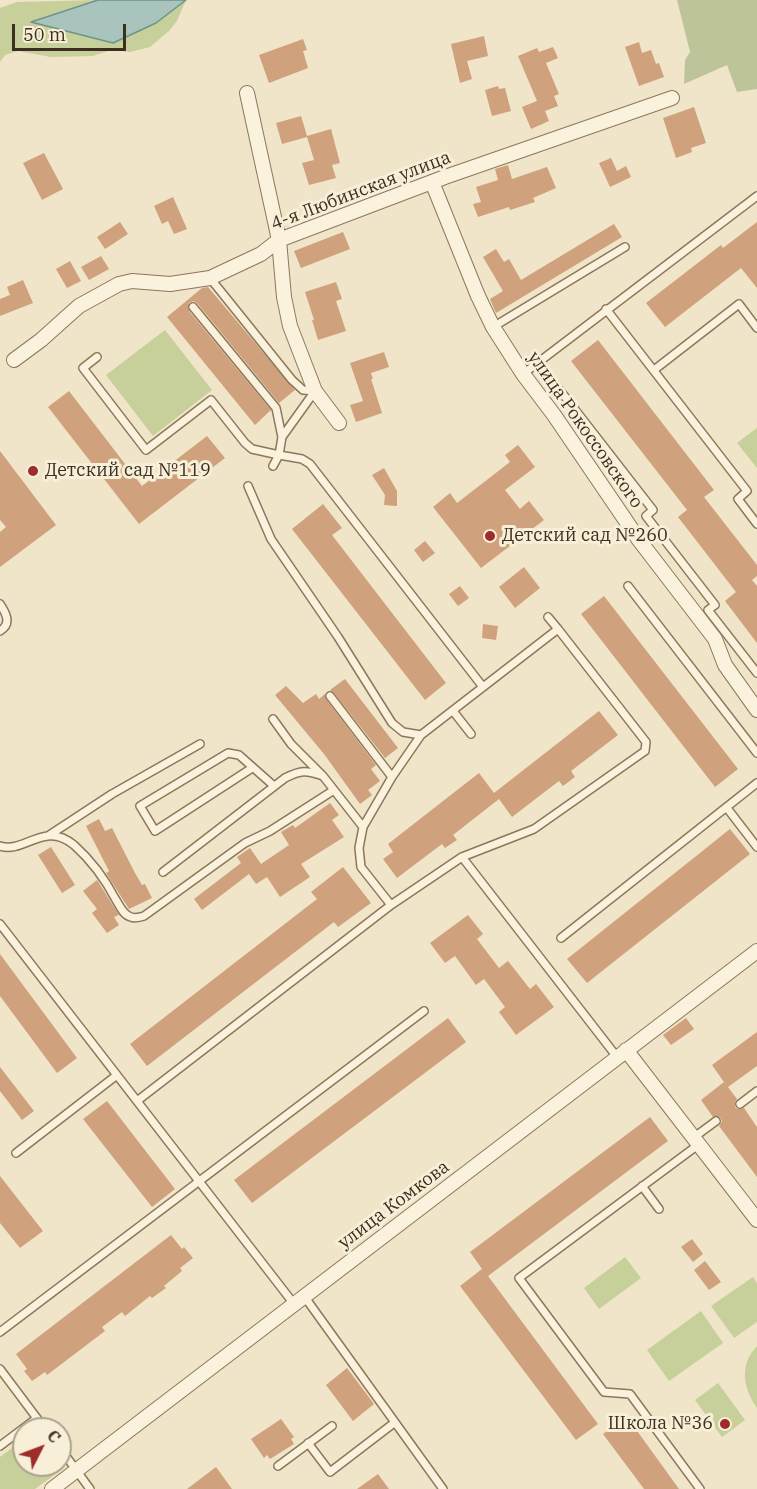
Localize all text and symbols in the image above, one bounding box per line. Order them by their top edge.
scale bar [15,12,129,50]
text: 50 m [23,23,66,46]
street label: 4-я Любинская улица [268,147,454,235]
street label: улица Рокоссовского [523,348,647,512]
place label: Детский сад №119 [45,460,211,482]
marker: Детский сад №119 [26,464,40,478]
place label: Детский сад №260 [502,525,668,547]
marker: Детский сад №260 [483,529,497,543]
street label: улица Комкова [334,1156,454,1254]
place label: Школа №36 [608,1413,713,1435]
north arrow [12,1417,72,1477]
marker: Школа №36 [718,1417,732,1431]
text: С [43,1426,65,1447]

